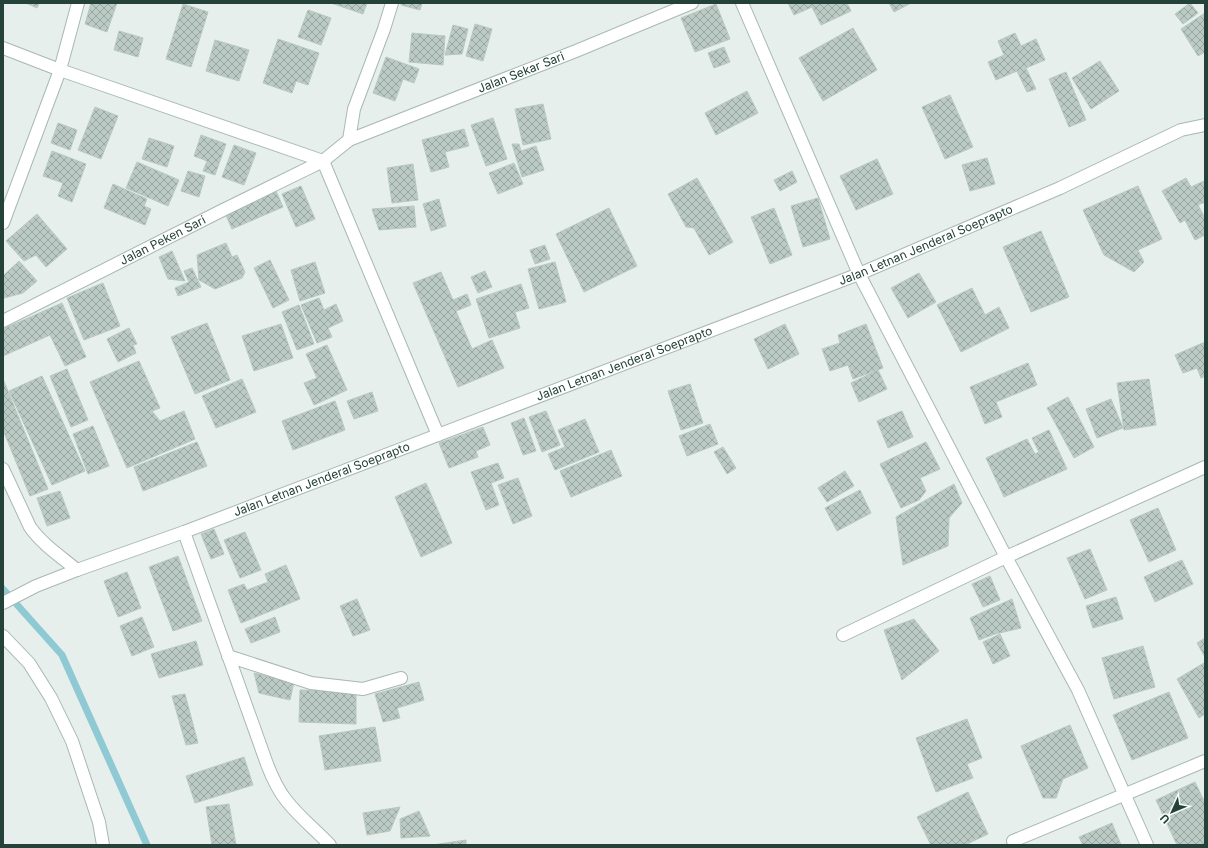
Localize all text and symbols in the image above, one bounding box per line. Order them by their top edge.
street label: Jalan Sekar Sari [475,48,566,96]
street label: Jalan Letnan Jenderal Soeprapto [836,201,1015,288]
street label: Jalan Peken Sari [117,212,208,268]
street label: Jalan Letnan Jenderal Soeprapto [534,323,714,404]
street label: Jalan Letnan Jenderal Soeprapto [231,438,412,519]
north arrow [1152,792,1192,832]
text: U [1157,811,1173,827]

